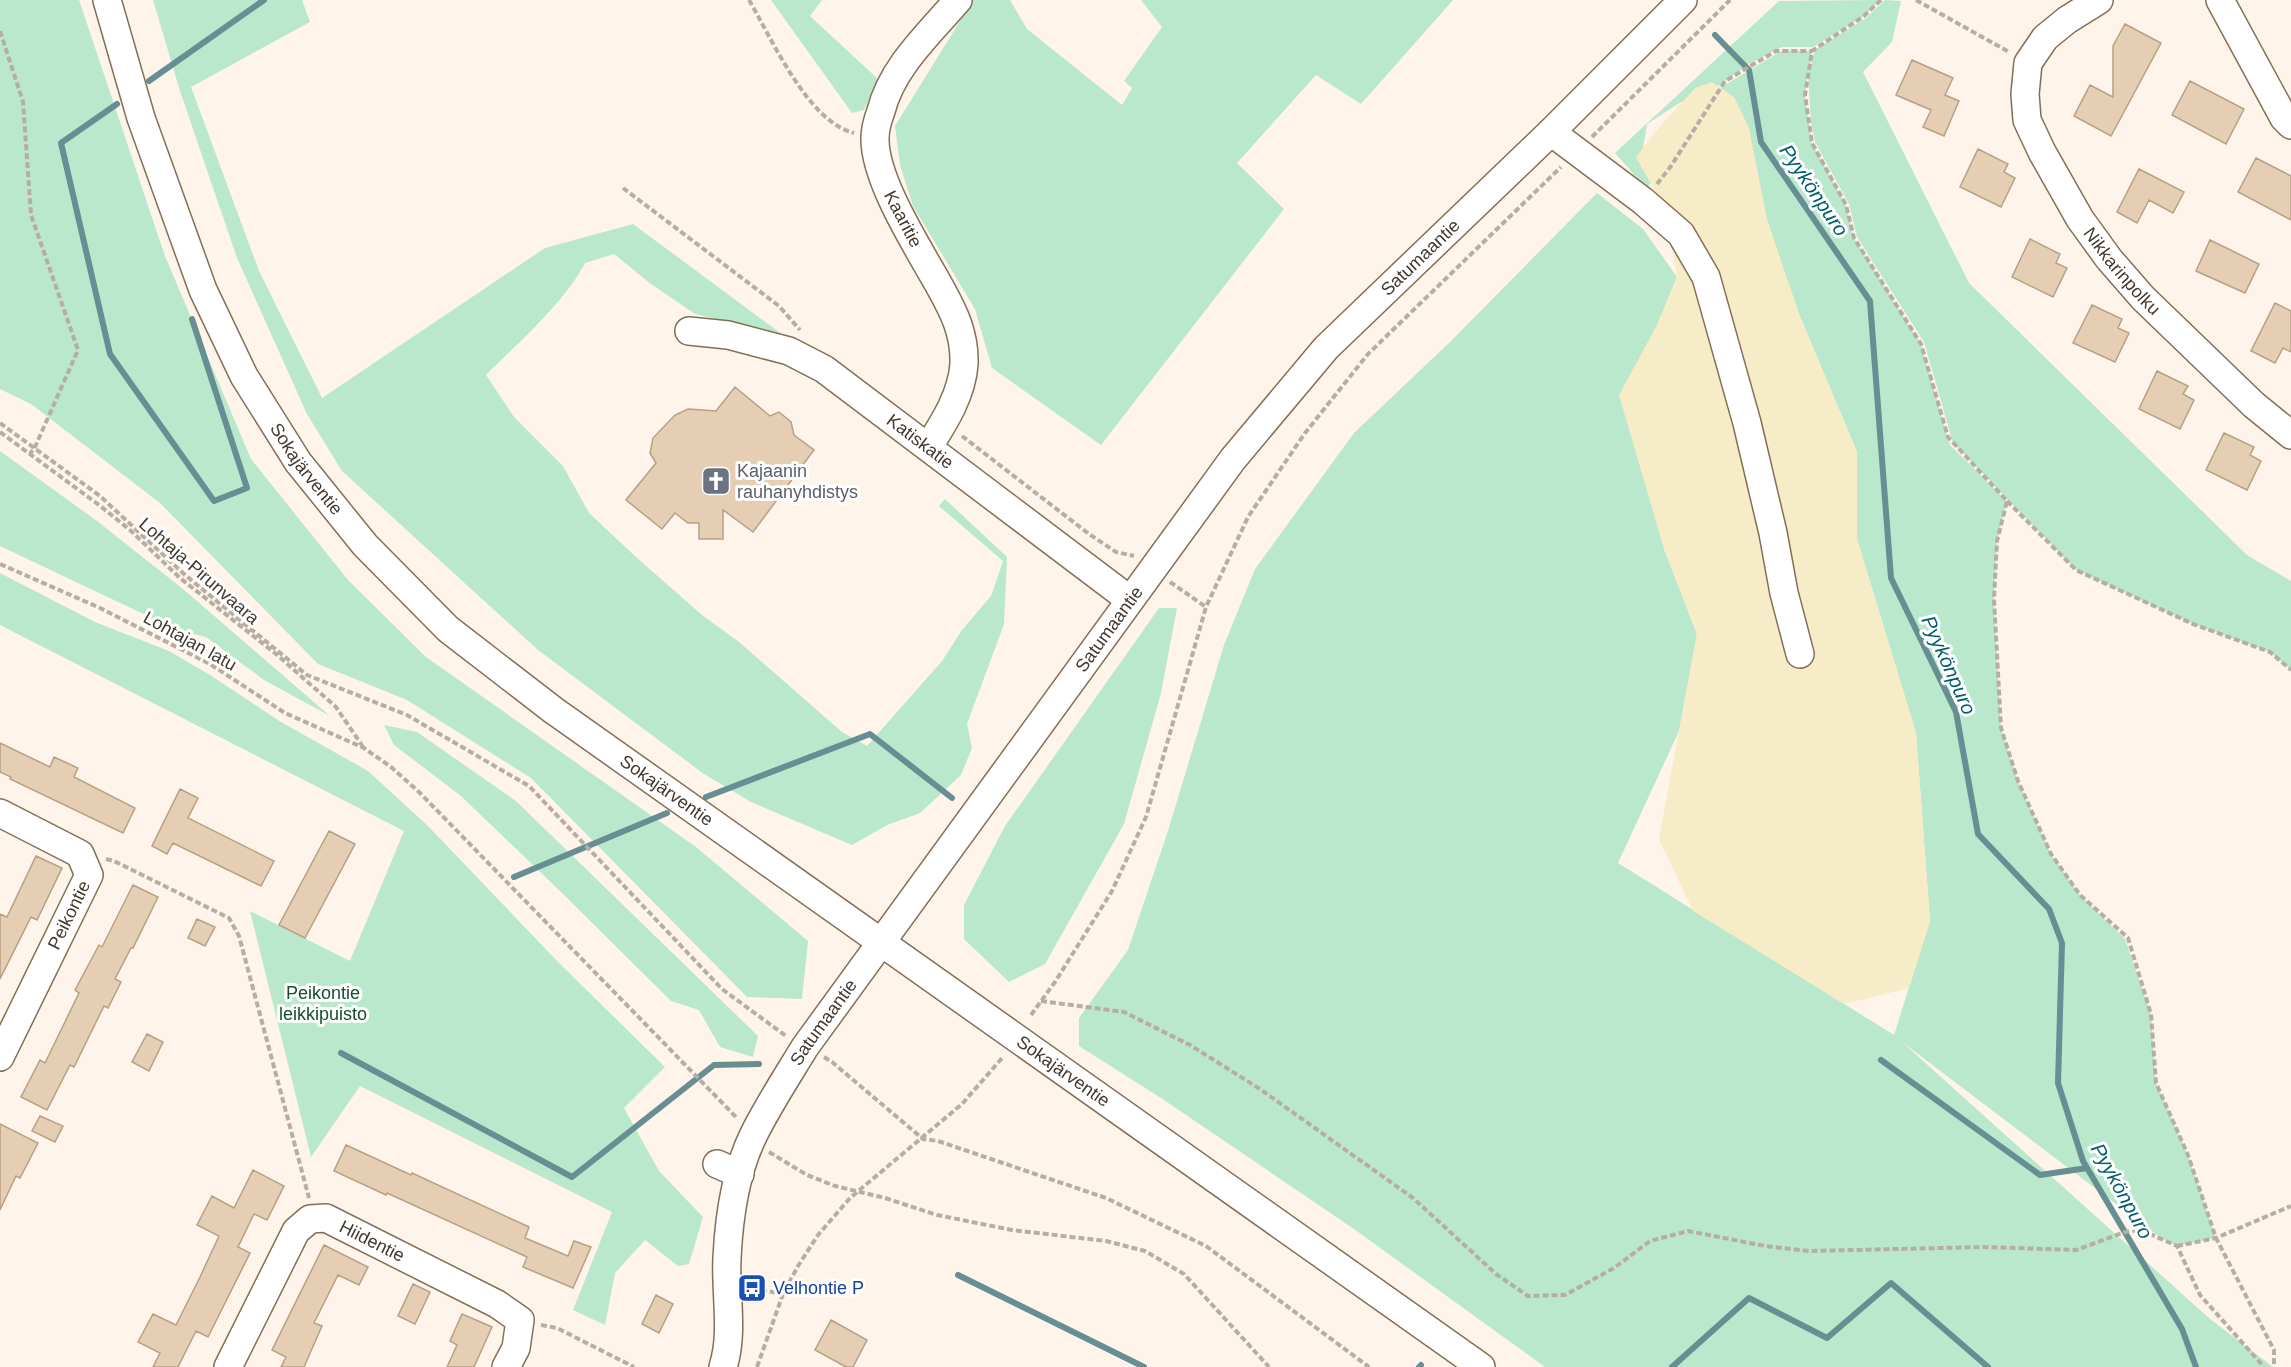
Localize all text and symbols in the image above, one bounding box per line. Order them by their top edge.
water label: Pyykönpuro [1775,140,1853,240]
street label: Kaaritie [880,187,926,251]
street label: Satumaantie [1377,215,1464,300]
street label: Nikkarinpolku [2080,224,2164,319]
street label: Katiskatie [883,410,957,473]
street label: Sokajärventie [266,419,347,519]
place label: Kajaanin rauhanyhdistys [737,461,858,502]
church icon: Kajaanin rauhanyhdistys [700,465,732,497]
street label: Lohtaja-Pirunvaara [135,514,264,629]
street label: Satumaantie [1071,582,1147,676]
street label: Lohtajan latu [140,607,240,675]
water label: Pyykönpuro [1917,612,1981,718]
street label: Sokajärventie [616,751,717,830]
street label: Peikontie [44,877,94,953]
street label: Satumaantie [786,975,861,1069]
park label: Peikontie leikkipuisto [279,983,367,1024]
street label: Sokajärventie [1013,1032,1114,1111]
water label: Pyykönpuro [2087,1139,2157,1243]
street label: Hiidentie [336,1216,408,1266]
bus stop icon: Velhontie P [736,1272,768,1304]
place label: Velhontie P [773,1278,864,1298]

